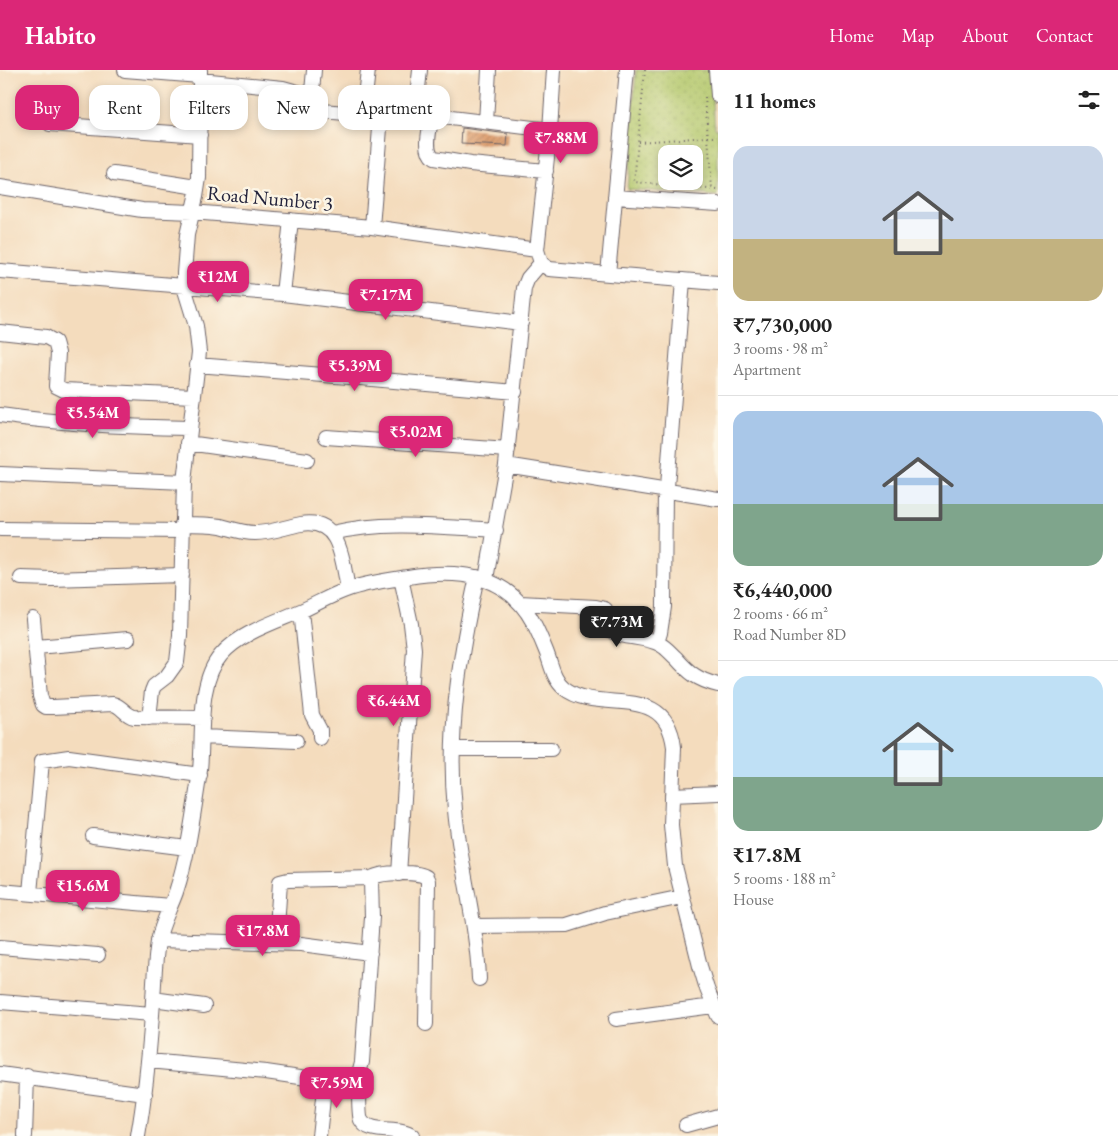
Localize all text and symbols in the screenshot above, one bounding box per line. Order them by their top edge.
text: Habito [25,20,96,51]
text: Home [829,24,874,47]
text: Map [902,24,934,47]
text: About [962,24,1008,47]
text: Contact [1036,24,1093,47]
chip: Buy [15,85,79,130]
chip: Rent [89,85,160,130]
chip: Filters [170,85,248,130]
chip: New [258,85,328,130]
chip: Apartment [338,85,450,130]
icon: filters [1075,86,1103,114]
text: 11 homes [733,87,816,114]
pin: ₹7.88M [520,122,602,164]
text: ₹7.88M [535,127,587,148]
map controls [658,145,703,190]
button: layers [658,145,703,190]
icon: home [873,178,963,268]
street label: Road Number 3 [206,180,334,216]
pin: ₹12M [188,260,248,303]
text: ₹12M [198,266,238,287]
pin: ₹7.17M [345,278,427,321]
text: ₹7.17M [360,284,412,305]
text: ₹7,730,000 [733,311,832,338]
text: 3 rooms · 98 m² [733,338,828,359]
pin: ₹5.39M [314,350,396,392]
text: ₹5.39M [329,355,381,376]
text: Apartment [733,359,801,380]
pin: ₹5.54M [52,396,134,439]
text: ₹5.54M [67,402,119,423]
pin: ₹5.02M [375,416,457,458]
text: ₹5.02M [390,421,442,442]
icon: home [873,444,963,534]
text: ₹6,440,000 [733,576,832,603]
text: 2 rooms · 66 m² [733,603,828,624]
pin: ₹7.73M [576,606,658,648]
text: ₹7.73M [591,611,643,632]
text: Road Number 8D [733,624,846,645]
pin: ₹6.44M [353,684,435,727]
text: ₹6.44M [368,690,420,711]
icon: home [873,709,963,799]
text: ₹17.8M [733,841,802,868]
text: 5 rooms · 188 m² [733,868,836,889]
pin: ₹15.6M [42,870,124,912]
text: ₹15.6M [57,875,109,896]
text: House [733,889,774,910]
pin: ₹17.8M [222,914,304,957]
text: ₹17.8M [237,920,289,941]
pin: ₹7.59M [296,1066,378,1109]
text: ₹7.59M [311,1072,363,1093]

